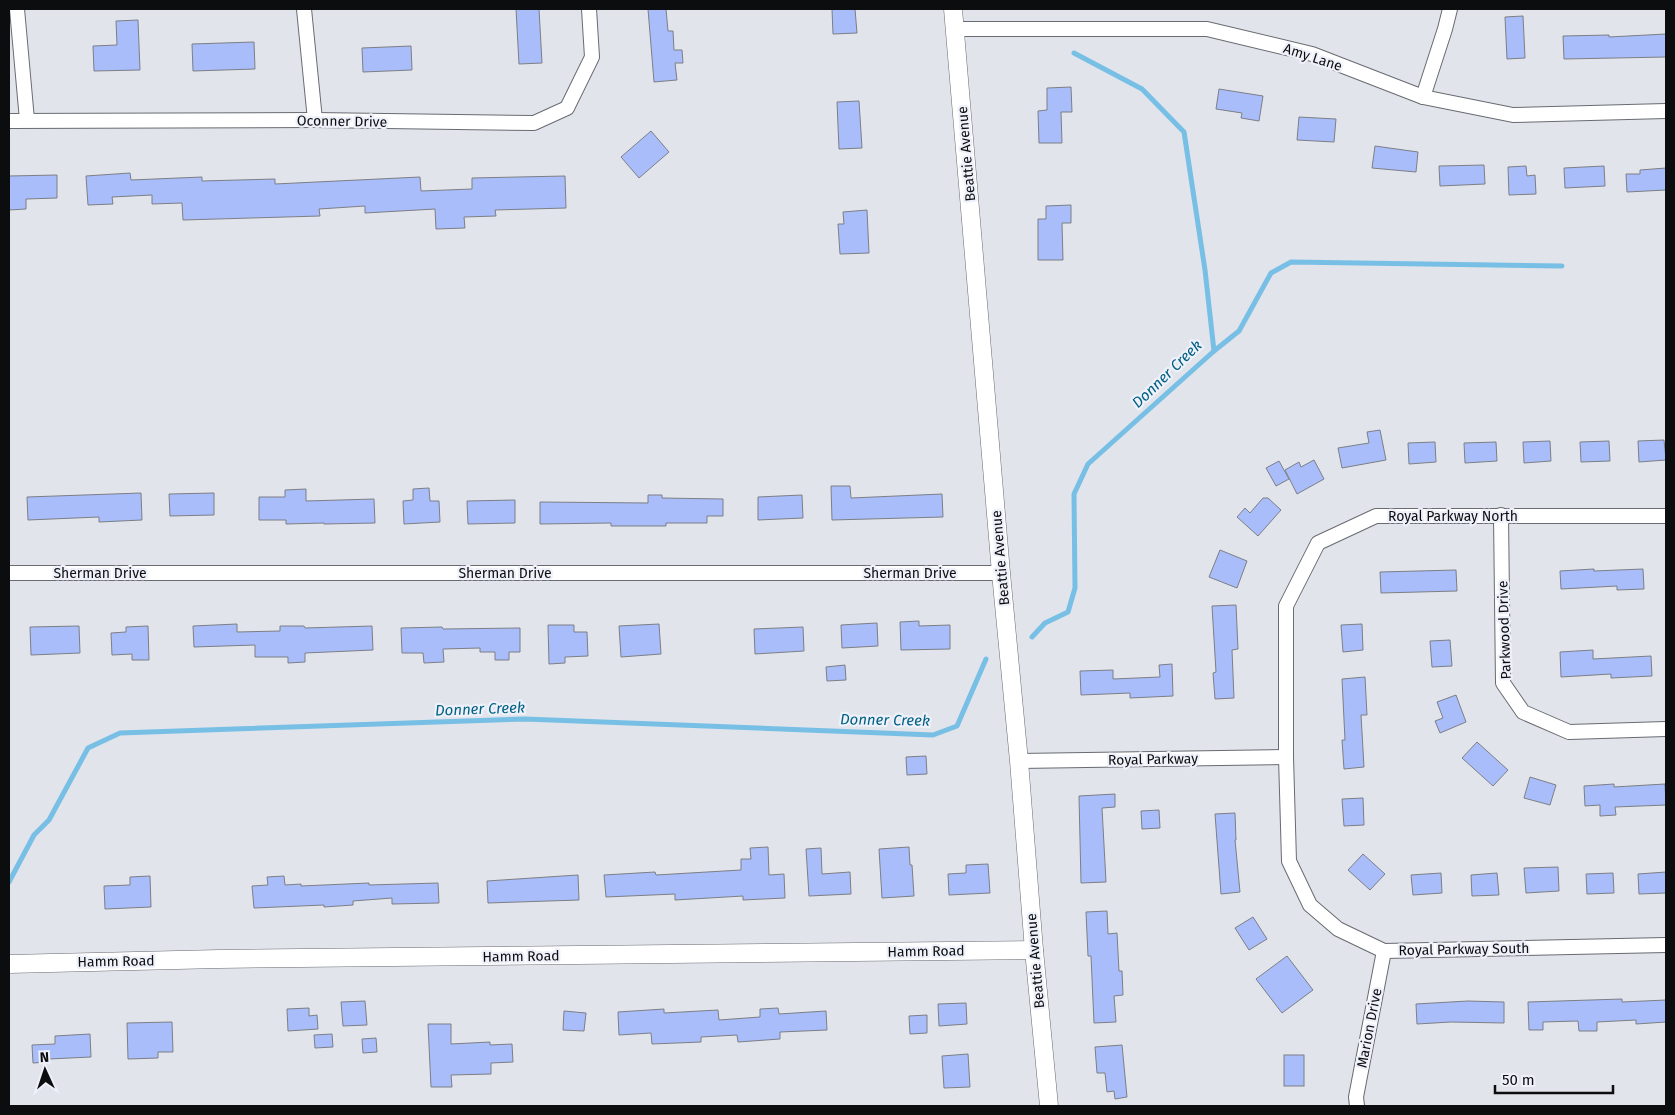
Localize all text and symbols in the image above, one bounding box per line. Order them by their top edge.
street label: Amy Lane [1281,40,1344,75]
street label: Beattie Avenue [954,106,979,202]
street label: Oconner Drive [297,112,387,131]
water label: Donner Creek [1128,336,1206,412]
street label: Royal Parkway North [1388,508,1518,525]
street label: Beattie Avenue [988,510,1013,606]
street label: Sherman Drive [53,565,147,582]
street label: Sherman Drive [458,565,552,582]
street label: Sherman Drive [863,565,957,582]
street label: Parkwood Drive [1494,580,1515,680]
water label: Donner Creek [435,698,525,720]
water label: Donner Creek [840,710,930,730]
street label: Royal Parkway [1108,750,1198,769]
street label: Beattie Avenue [1023,913,1048,1009]
street label: Royal Parkway South [1398,940,1530,959]
street label: Hamm Road [887,942,965,961]
street label: Hamm Road [482,947,560,966]
street label: Hamm Road [77,952,155,971]
street label: Marion Drive [1353,987,1386,1069]
north arrow [20,1045,70,1095]
text: N [39,1049,49,1066]
scale bar [1495,1062,1612,1094]
text: 50 m [1502,1071,1535,1089]

